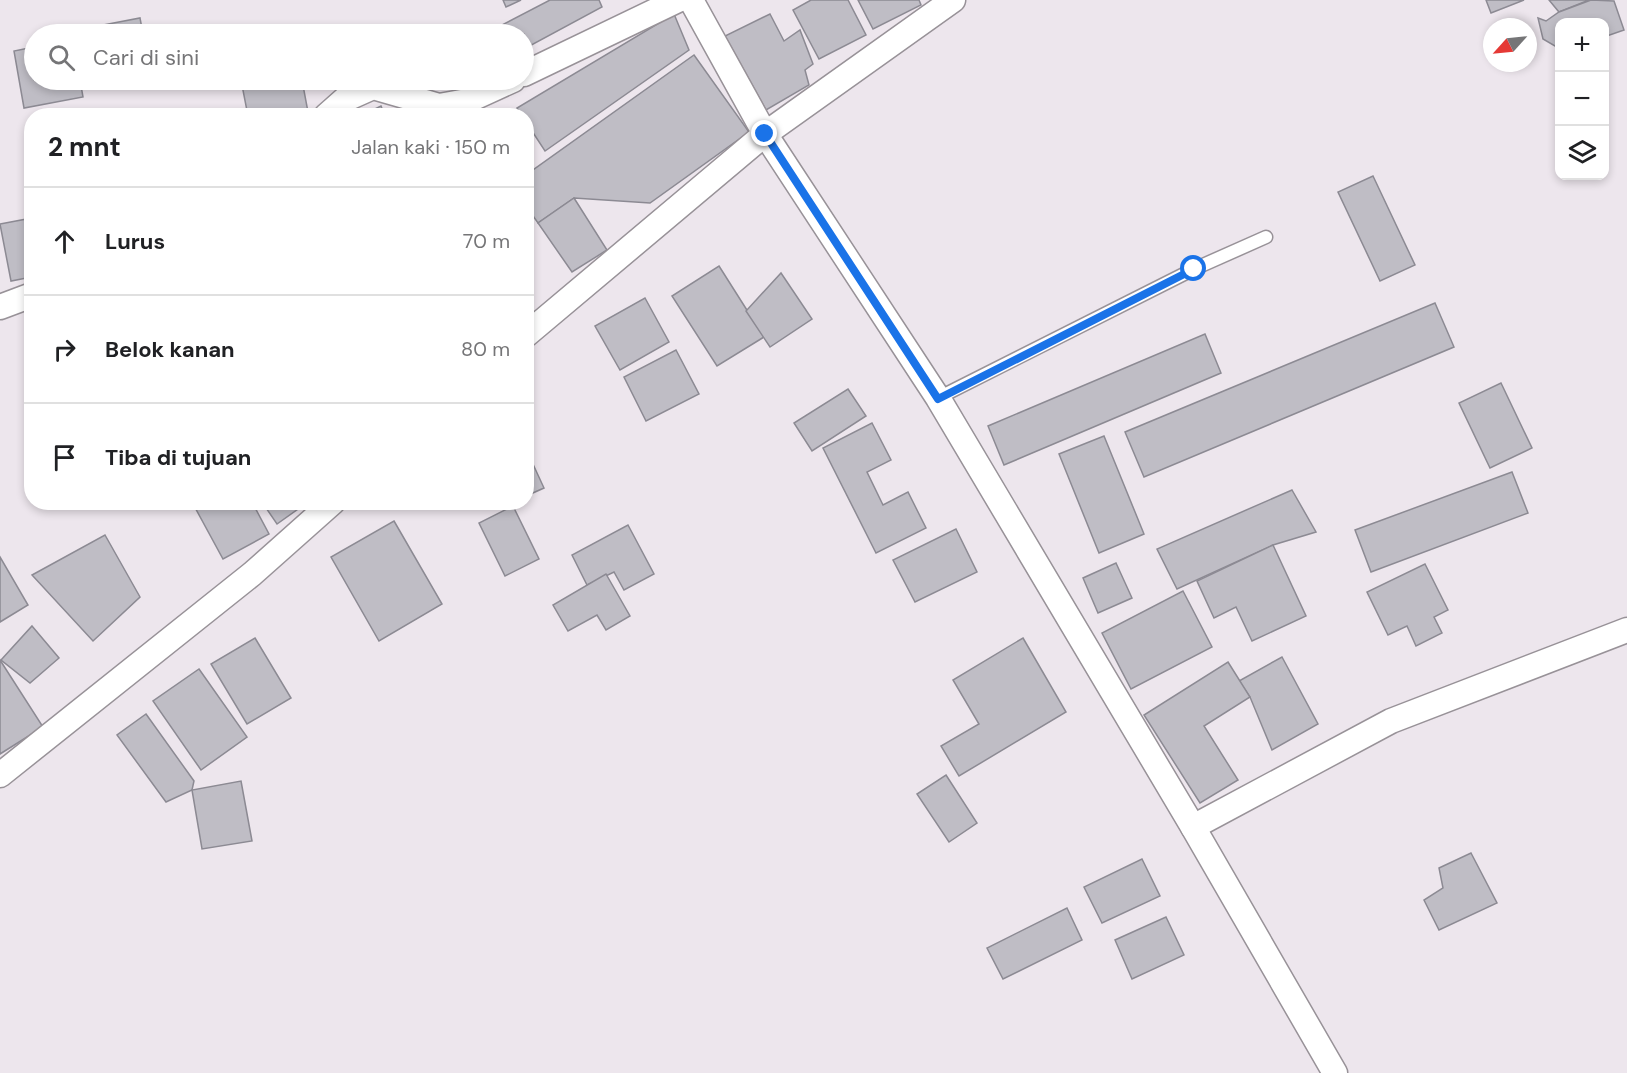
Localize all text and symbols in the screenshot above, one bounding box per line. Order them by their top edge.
north arrow [1483,18,1537,72]
map controls [1555,18,1609,180]
button: + [1555,18,1609,72]
search box [24,24,534,90]
icon: search [45,41,78,74]
text: Cari di sini [93,43,199,72]
button: − [1555,72,1609,126]
route end [751,120,777,146]
button: layers [1555,126,1609,180]
text: 2 mnt [48,130,121,164]
text: Jalan kaki · 150 m [351,134,510,160]
icon: ahead [48,225,81,258]
text: Lurus [105,227,165,256]
text: 70 m [463,228,510,254]
route start [1180,255,1206,281]
icon: right [48,333,81,366]
text: Belok kanan [105,335,235,364]
text: 80 m [461,336,510,362]
icon: arrive [48,441,81,474]
text: Tiba di tujuan [105,443,251,472]

